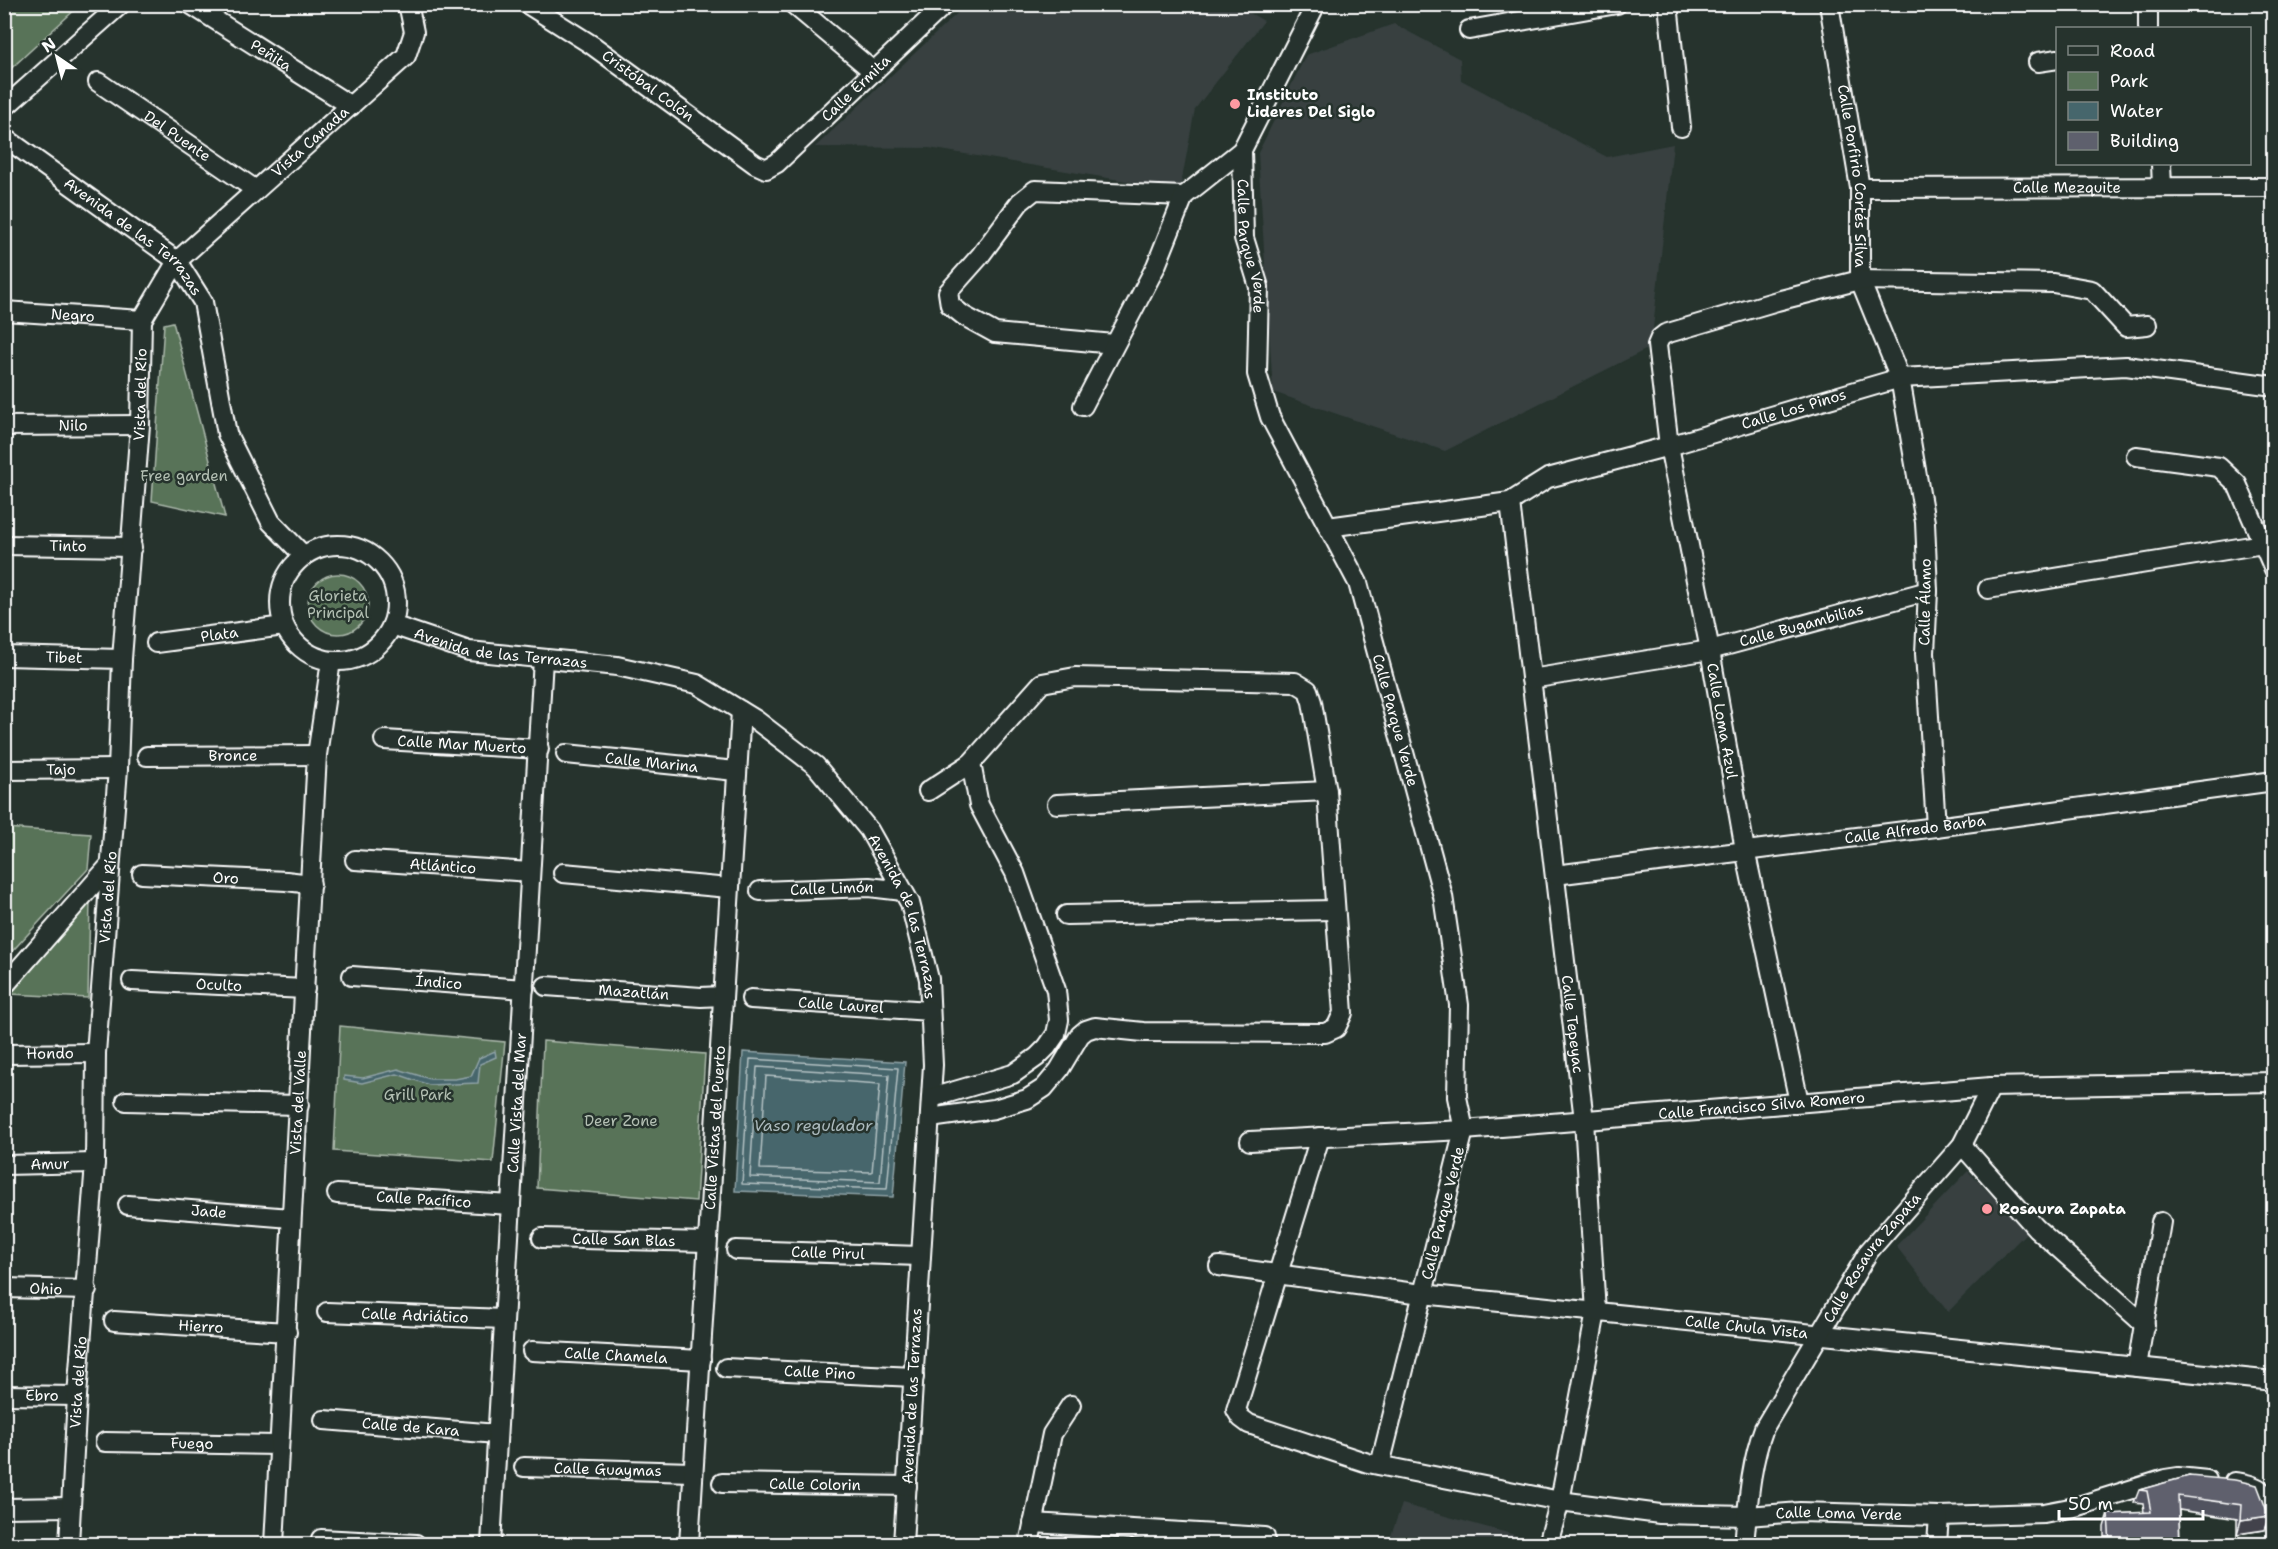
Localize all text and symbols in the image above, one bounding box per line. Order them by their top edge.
north arrow [27,27,87,87]
legend [2056,27,2251,165]
text: N [37,33,60,57]
street label: Peñita [247,35,296,76]
text: Road [2110,39,2155,63]
street label: Cristóbal Colón [598,45,698,126]
street label: Calle Ermita [817,50,896,126]
text: Park [2110,69,2149,93]
street label: Calle Porfirio Cortés Silva [1833,83,1870,268]
place label: Instituto Lideres Del Siglo [1247,85,1375,122]
marker: Instituto Lideres Del Siglo [1228,97,1242,111]
text: Water [2110,99,2163,123]
street label: Vista Canada [267,101,354,182]
street label: Del Puente [140,106,215,166]
text: Building [2110,129,2179,153]
street label: Avenida de las Terrazas [60,173,207,300]
street label: Calle Mezquite [2013,177,2121,198]
street label: Calle Parque Verde [1233,179,1269,314]
street label: Negro [50,304,95,327]
street label: Vista del Río [129,348,151,442]
street label: Calle Los Pinos [1739,384,1849,434]
street label: Nilo [58,415,88,436]
park label: Free garden [140,466,228,486]
street label: Tinto [49,536,87,556]
street label: Calle Álamo [1913,558,1936,646]
park label: Glorieta Principal [307,586,369,623]
street label: Calle Bugambilias [1737,599,1866,652]
street label: Plata [199,622,240,647]
street label: Avenida de las Terrazas [411,623,588,673]
street label: Tibet [45,647,83,668]
street label: Calle Parque Verde [1368,652,1423,789]
street label: Calle Loma Azul [1702,661,1742,781]
street label: Calle Mar Muerto [397,731,527,758]
street label: Bronce [208,745,258,766]
street label: Calle Marina [604,748,700,777]
street label: Tajo [46,759,76,780]
street label: Calle Alfredo Barba [1843,810,1988,848]
street label: Avenida de las Terrazas [863,830,940,1000]
street label: Vista del Río [95,850,122,944]
street label: Atlántico [409,854,477,878]
street label: Oro [212,867,239,889]
street label: Calle Limón [790,877,875,900]
street label: Índico [415,970,463,994]
street label: Oculto [195,974,242,996]
street label: Calle Tepeyac [1557,974,1588,1074]
street label: Mazatlán [598,980,670,1005]
street label: Calle Laurel [797,992,885,1018]
street label: Calle Vista del Mar [503,1032,531,1174]
street label: Hondo [26,1043,74,1064]
street label: Calle Vistas del Puerto [700,1045,730,1211]
street label: Vista del Valle [285,1050,311,1156]
park label: Grill Park [384,1085,452,1105]
street label: Calle Francisco Silva Romero [1658,1087,1866,1124]
park label: Deer Zone [584,1111,658,1131]
water label: Vaso regulador [753,1115,873,1136]
street label: Calle Parque Verde [1417,1144,1469,1282]
street label: Amur [30,1154,70,1174]
street label: Calle Pacífico [376,1186,472,1212]
street label: Calle Rosaura Zapata [1819,1188,1926,1327]
place label: Rosaura Zapata [1999,1199,2127,1219]
street label: Jade [190,1200,227,1223]
marker: Rosaura Zapata [1980,1202,1994,1216]
street label: Calle San Blas [572,1229,676,1251]
street label: Calle Pirul [791,1242,865,1264]
street label: Ohio [29,1279,63,1299]
street label: Calle Adriático [361,1303,469,1328]
street label: Avenida de las Terrazas [897,1308,927,1484]
street label: Calle Chula Vista [1684,1311,1809,1343]
street label: Hierro [178,1315,224,1338]
street label: Vista del Río [65,1335,92,1429]
street label: Calle Chamela [564,1343,669,1368]
street label: Calle Pino [784,1361,856,1384]
street label: Ebro [25,1385,59,1406]
street label: Calle de Kara [361,1413,461,1441]
street label: Fuego [170,1433,214,1454]
street label: Calle Guaymas [554,1458,662,1481]
street label: Calle Colorin [769,1474,861,1495]
scale bar [2059,1483,2203,1521]
text: 50 m [2068,1492,2113,1516]
street label: Calle Loma Verde [1775,1502,1903,1525]

